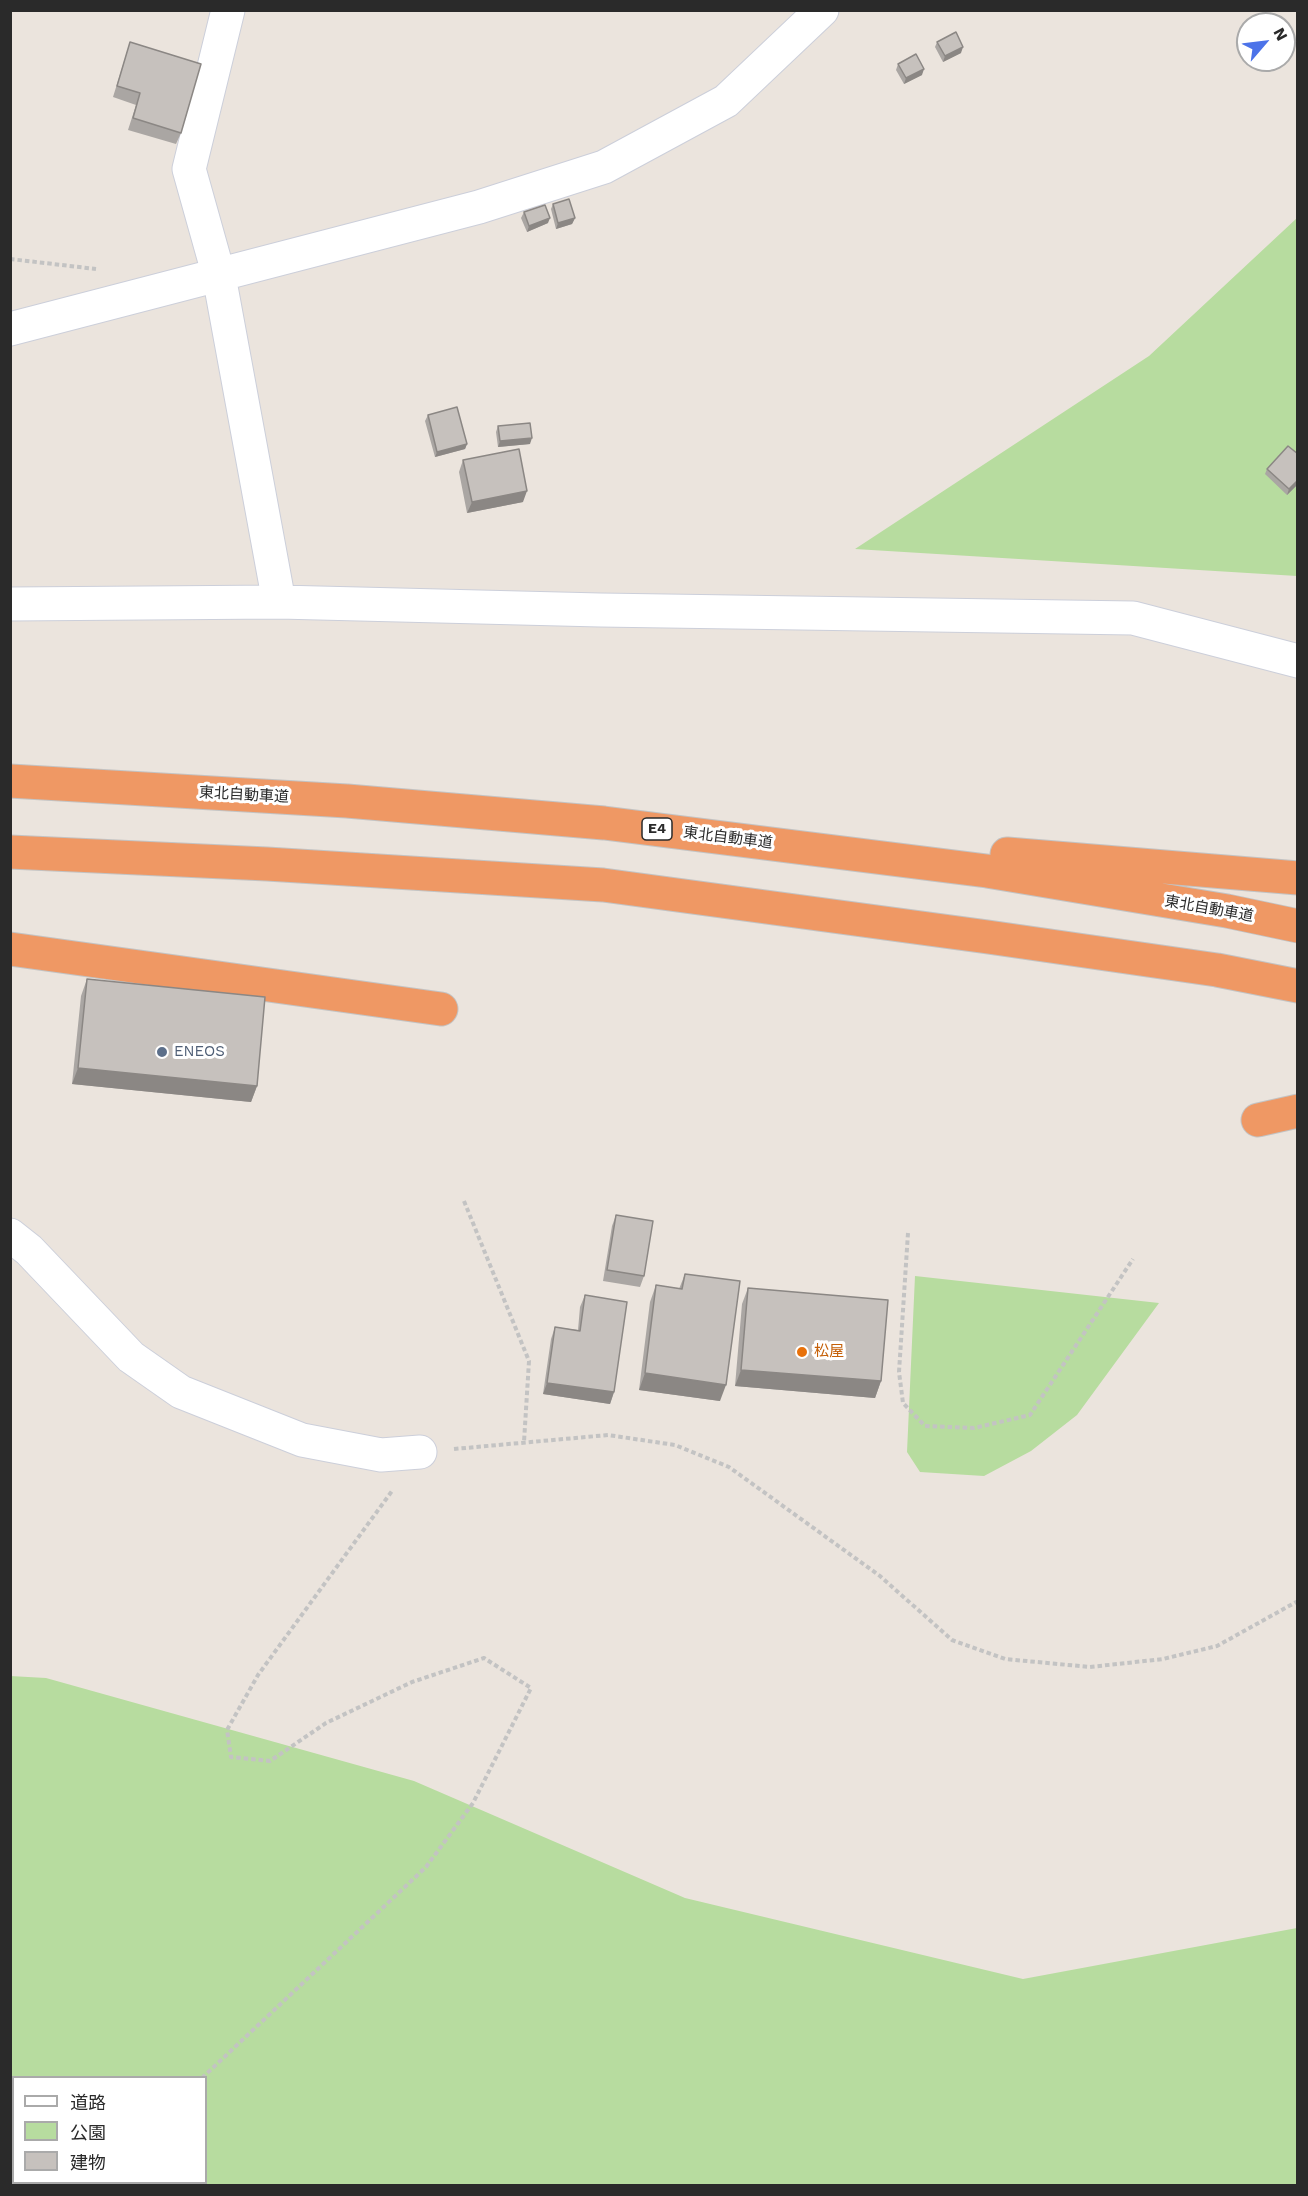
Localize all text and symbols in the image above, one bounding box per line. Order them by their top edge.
north arrow [1236,12,1296,72]
text: N [1269,25,1292,44]
street label: 東北自動車道 [199,784,289,806]
road number: E4 [642,818,672,840]
street label: 東北自動車道 [682,824,774,852]
street label: 東北自動車道 [1163,892,1255,926]
place label: ENEOS [174,1043,225,1061]
marker: ENEOS [155,1045,169,1059]
place label: 松屋 [814,1343,844,1361]
marker: 松屋 [795,1345,809,1359]
legend [12,2076,207,2184]
text: 道路 [70,2092,106,2113]
text: 公園 [70,2122,106,2143]
text: 建物 [70,2152,106,2173]

